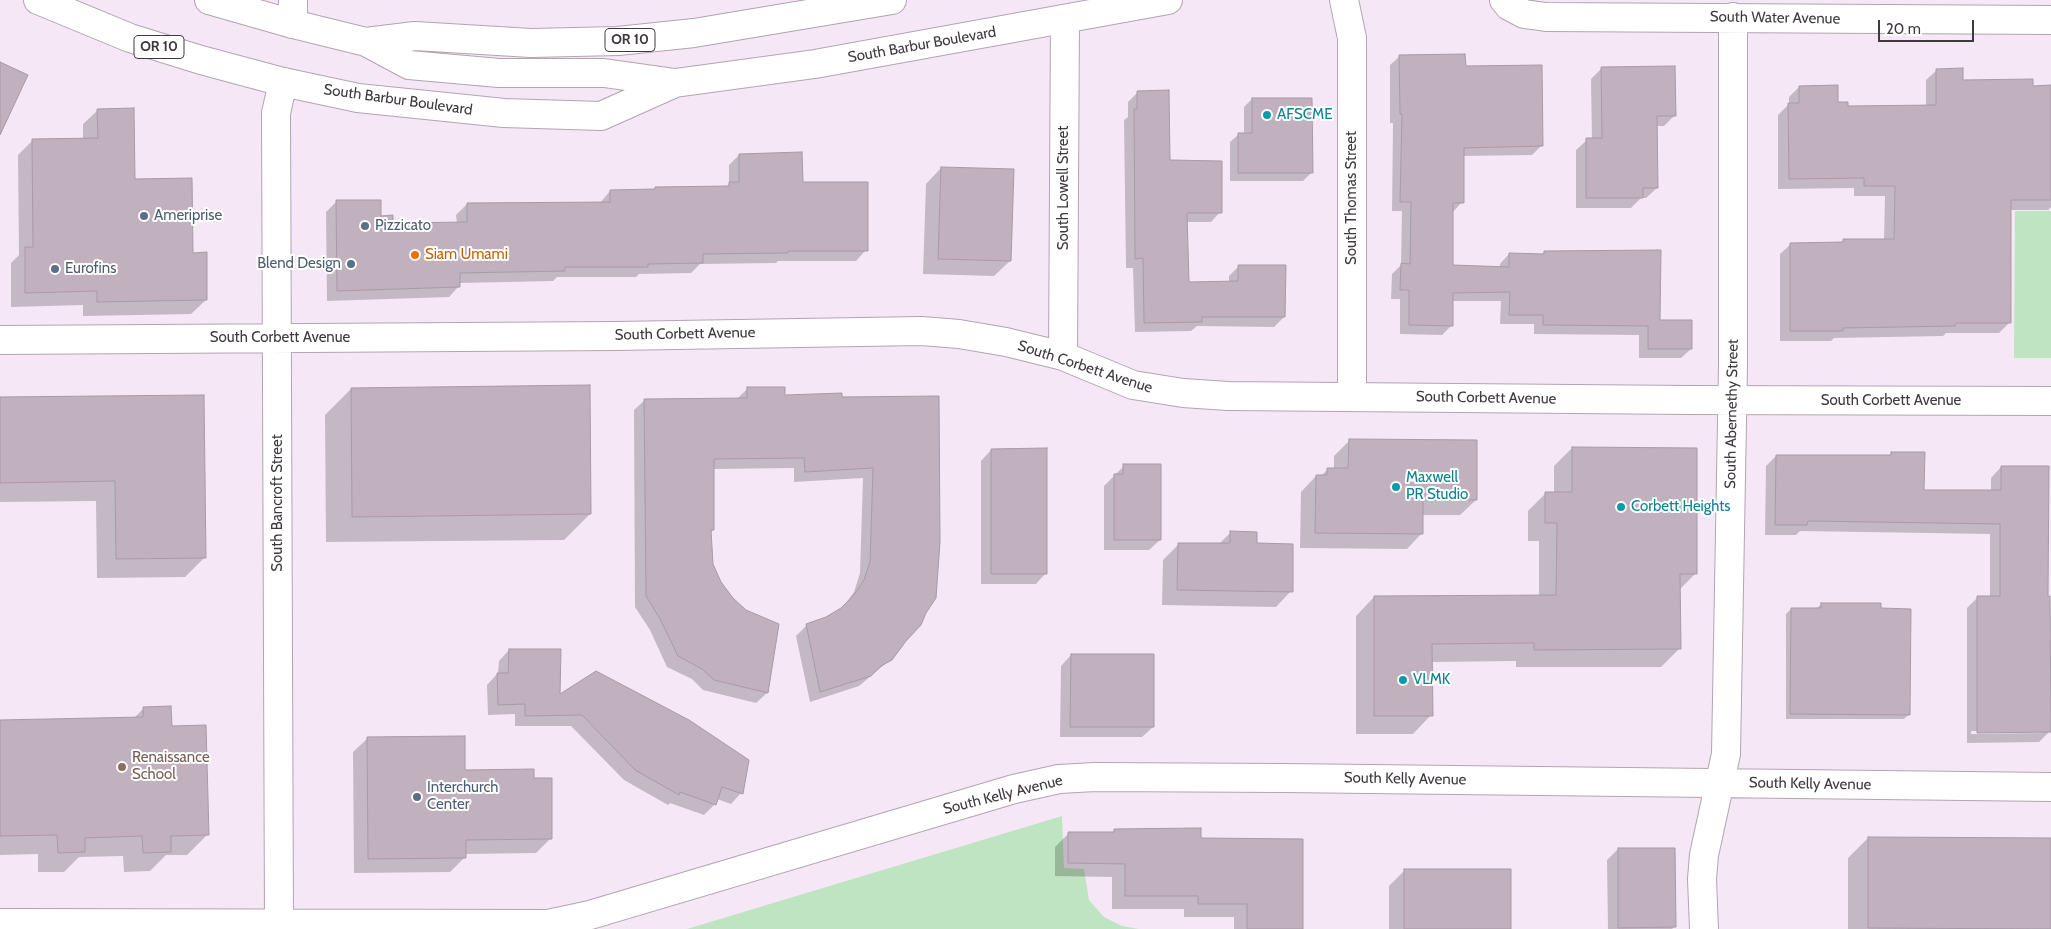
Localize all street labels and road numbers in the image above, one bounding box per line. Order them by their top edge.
street label: South Water Avenue [1710,8,1840,28]
street label: South Barbur Boulevard [847,23,997,67]
road number: OR 10 [605,28,655,52]
road number: OR 10 [134,36,184,58]
street label: South Barbur Boulevard [322,81,474,119]
street label: South Lowell Street [1055,126,1073,250]
street label: South Thomas Street [1343,131,1361,265]
street label: South Corbett Avenue [615,324,755,344]
street label: South Corbett Avenue [210,329,350,347]
street label: South Corbett Avenue [1015,337,1155,397]
street label: South Abernethy Street [1722,339,1742,489]
street label: South Corbett Avenue [1416,388,1556,408]
street label: South Corbett Avenue [1821,392,1961,410]
street label: South Bancroft Street [269,434,287,572]
street label: South Kelly Avenue [1344,769,1466,789]
street label: South Kelly Avenue [941,771,1065,819]
street label: South Kelly Avenue [1749,774,1871,794]

